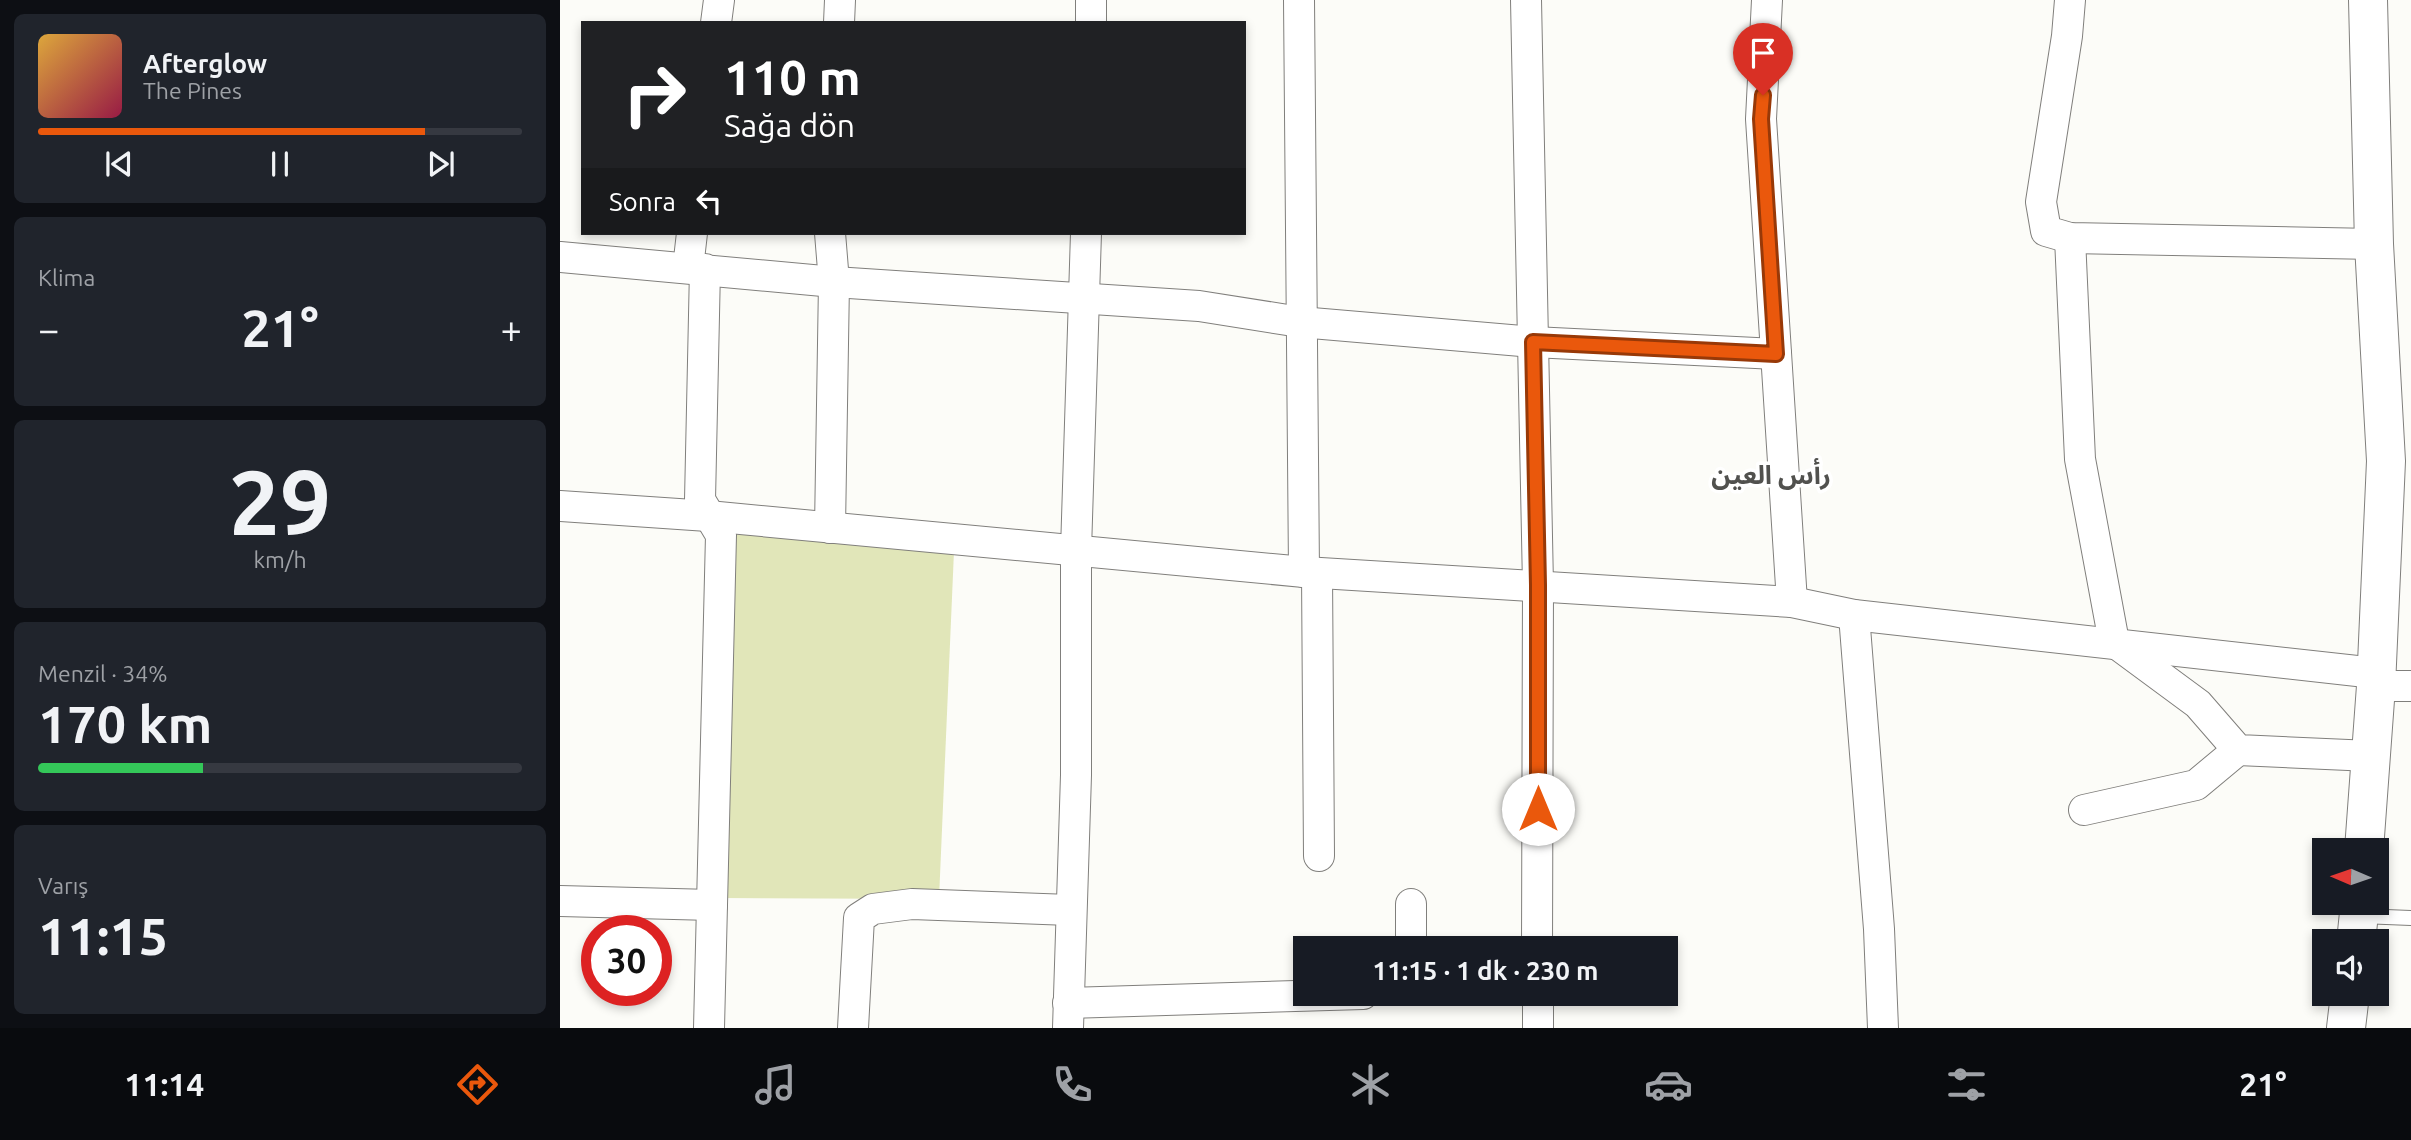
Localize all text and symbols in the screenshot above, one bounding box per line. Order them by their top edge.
pin [1733,23,1793,95]
icon: arrive [1744,34,1782,72]
text: Afterglow [143,49,267,78]
icon: right [609,49,700,140]
text: 110 m [724,49,861,104]
text: The Pines [143,78,242,103]
text: Sağa dön [724,107,855,143]
icon: previous [100,145,138,183]
icon: pause [261,145,299,183]
icon: next [422,145,460,183]
icon: left [690,182,728,220]
text: Sonra [609,187,676,216]
text: Klima [38,265,95,290]
text: 21° [241,299,319,357]
text: − [38,308,59,350]
text: + [501,308,522,350]
text: 29 [229,450,331,552]
district label: رأس العين [1711,458,1831,490]
text: km/h [253,547,307,572]
text: Menzil · 34% [38,661,168,686]
text: 170 km [38,695,212,753]
position arrow [1501,772,1575,846]
north arrow [2312,838,2389,915]
map controls [2312,838,2389,1006]
text: Varış [38,873,88,898]
text: 11:15 [38,907,168,965]
speed limit sign: 30 [581,915,672,1006]
button: sound [2312,929,2389,1006]
text: 11:15 · 1 dk · 230 m [1372,956,1599,985]
icon: directions [453,1060,502,1109]
icon: music [751,1060,800,1109]
icon: phone [1048,1060,1097,1109]
icon: climate [1346,1060,1395,1109]
icon: car [1644,1060,1693,1109]
icon: filters [1942,1060,1991,1109]
text: 11:14 [124,1066,204,1102]
text: 21° [2239,1066,2287,1102]

